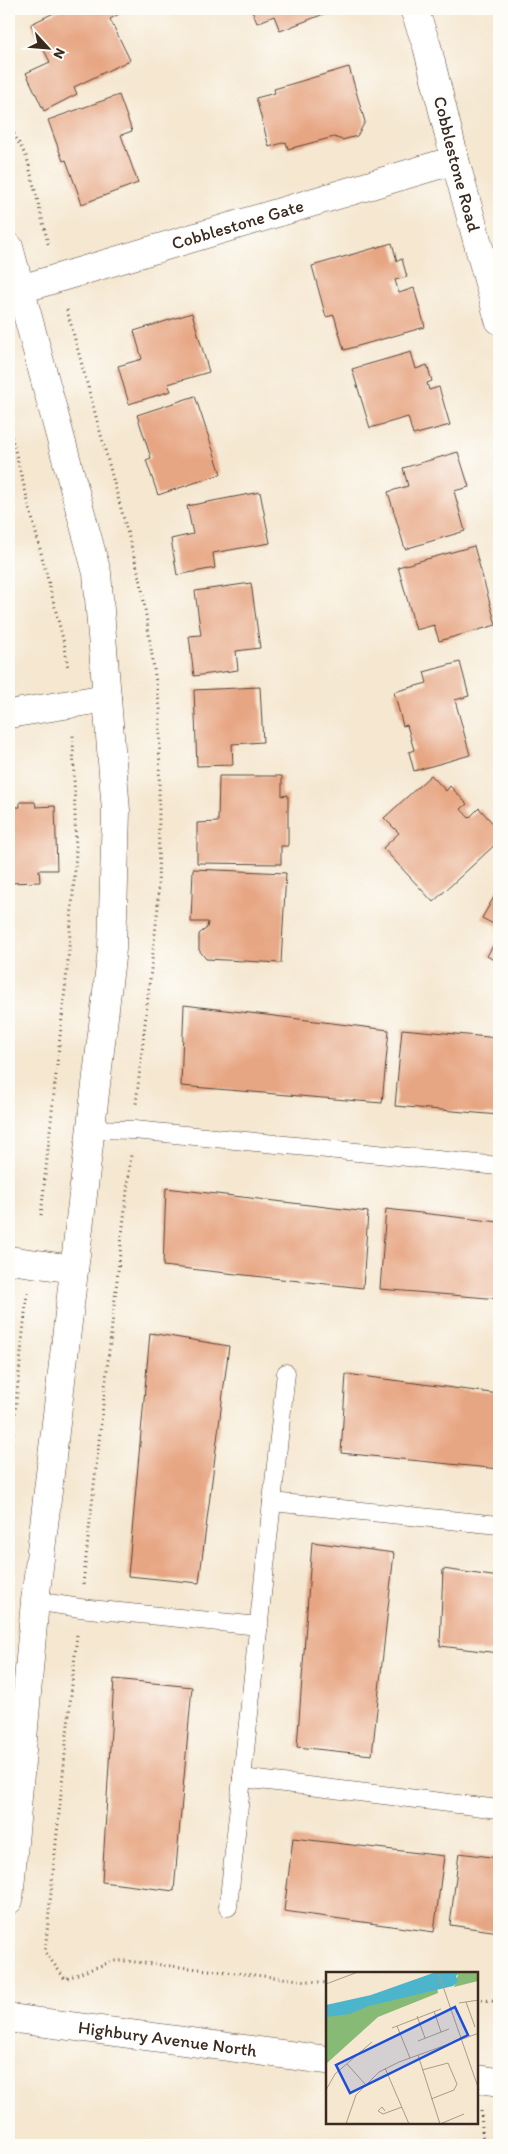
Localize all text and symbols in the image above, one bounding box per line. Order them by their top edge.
north arrow [22,22,72,72]
text: N [50,46,69,61]
street label: Cobblestone Road [429,94,485,234]
street label: Cobblestone Gate [169,195,306,255]
inset map [326,1972,478,2124]
street label: Highbury Avenue North [77,2016,259,2062]

